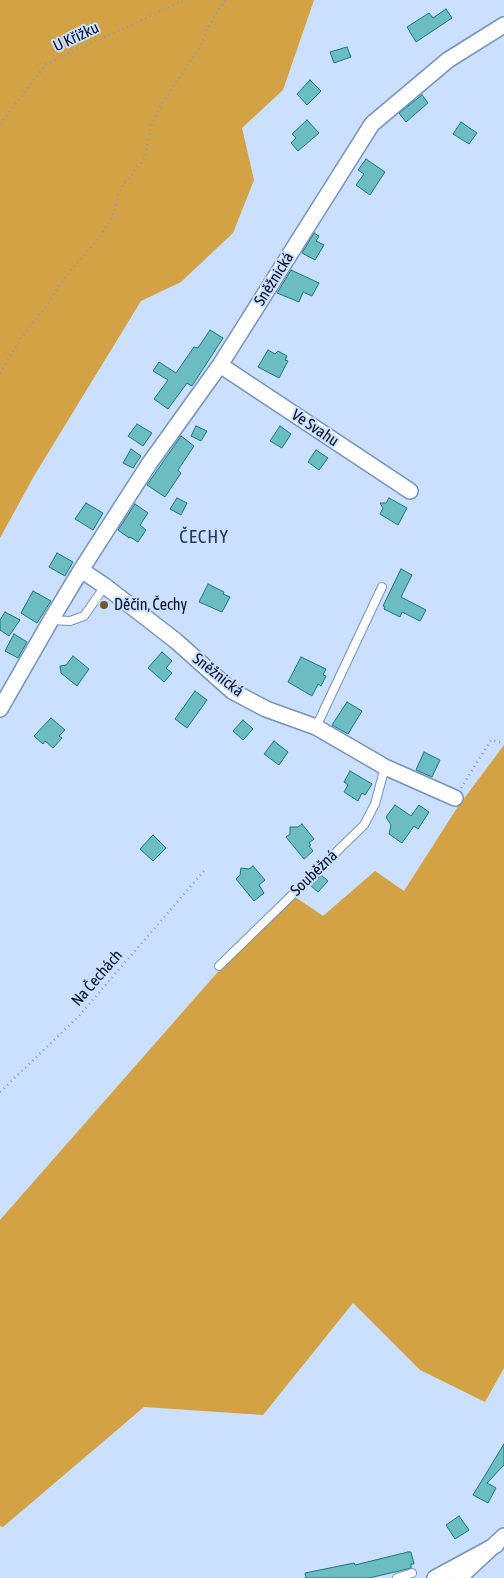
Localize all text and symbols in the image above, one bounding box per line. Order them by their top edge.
street label: U Křížku [50,18,102,56]
street label: Sněžnická [250,249,298,309]
street label: Ve Svahu [288,405,342,451]
district label: ČECHY [179,526,229,548]
place label: Děčín, Čechy [114,595,187,615]
marker: Děčín, Čechy [98,599,110,611]
street label: Sněžnická [189,649,247,701]
street label: Souběžná [287,846,341,900]
street label: Na Čechách [67,946,127,1010]

